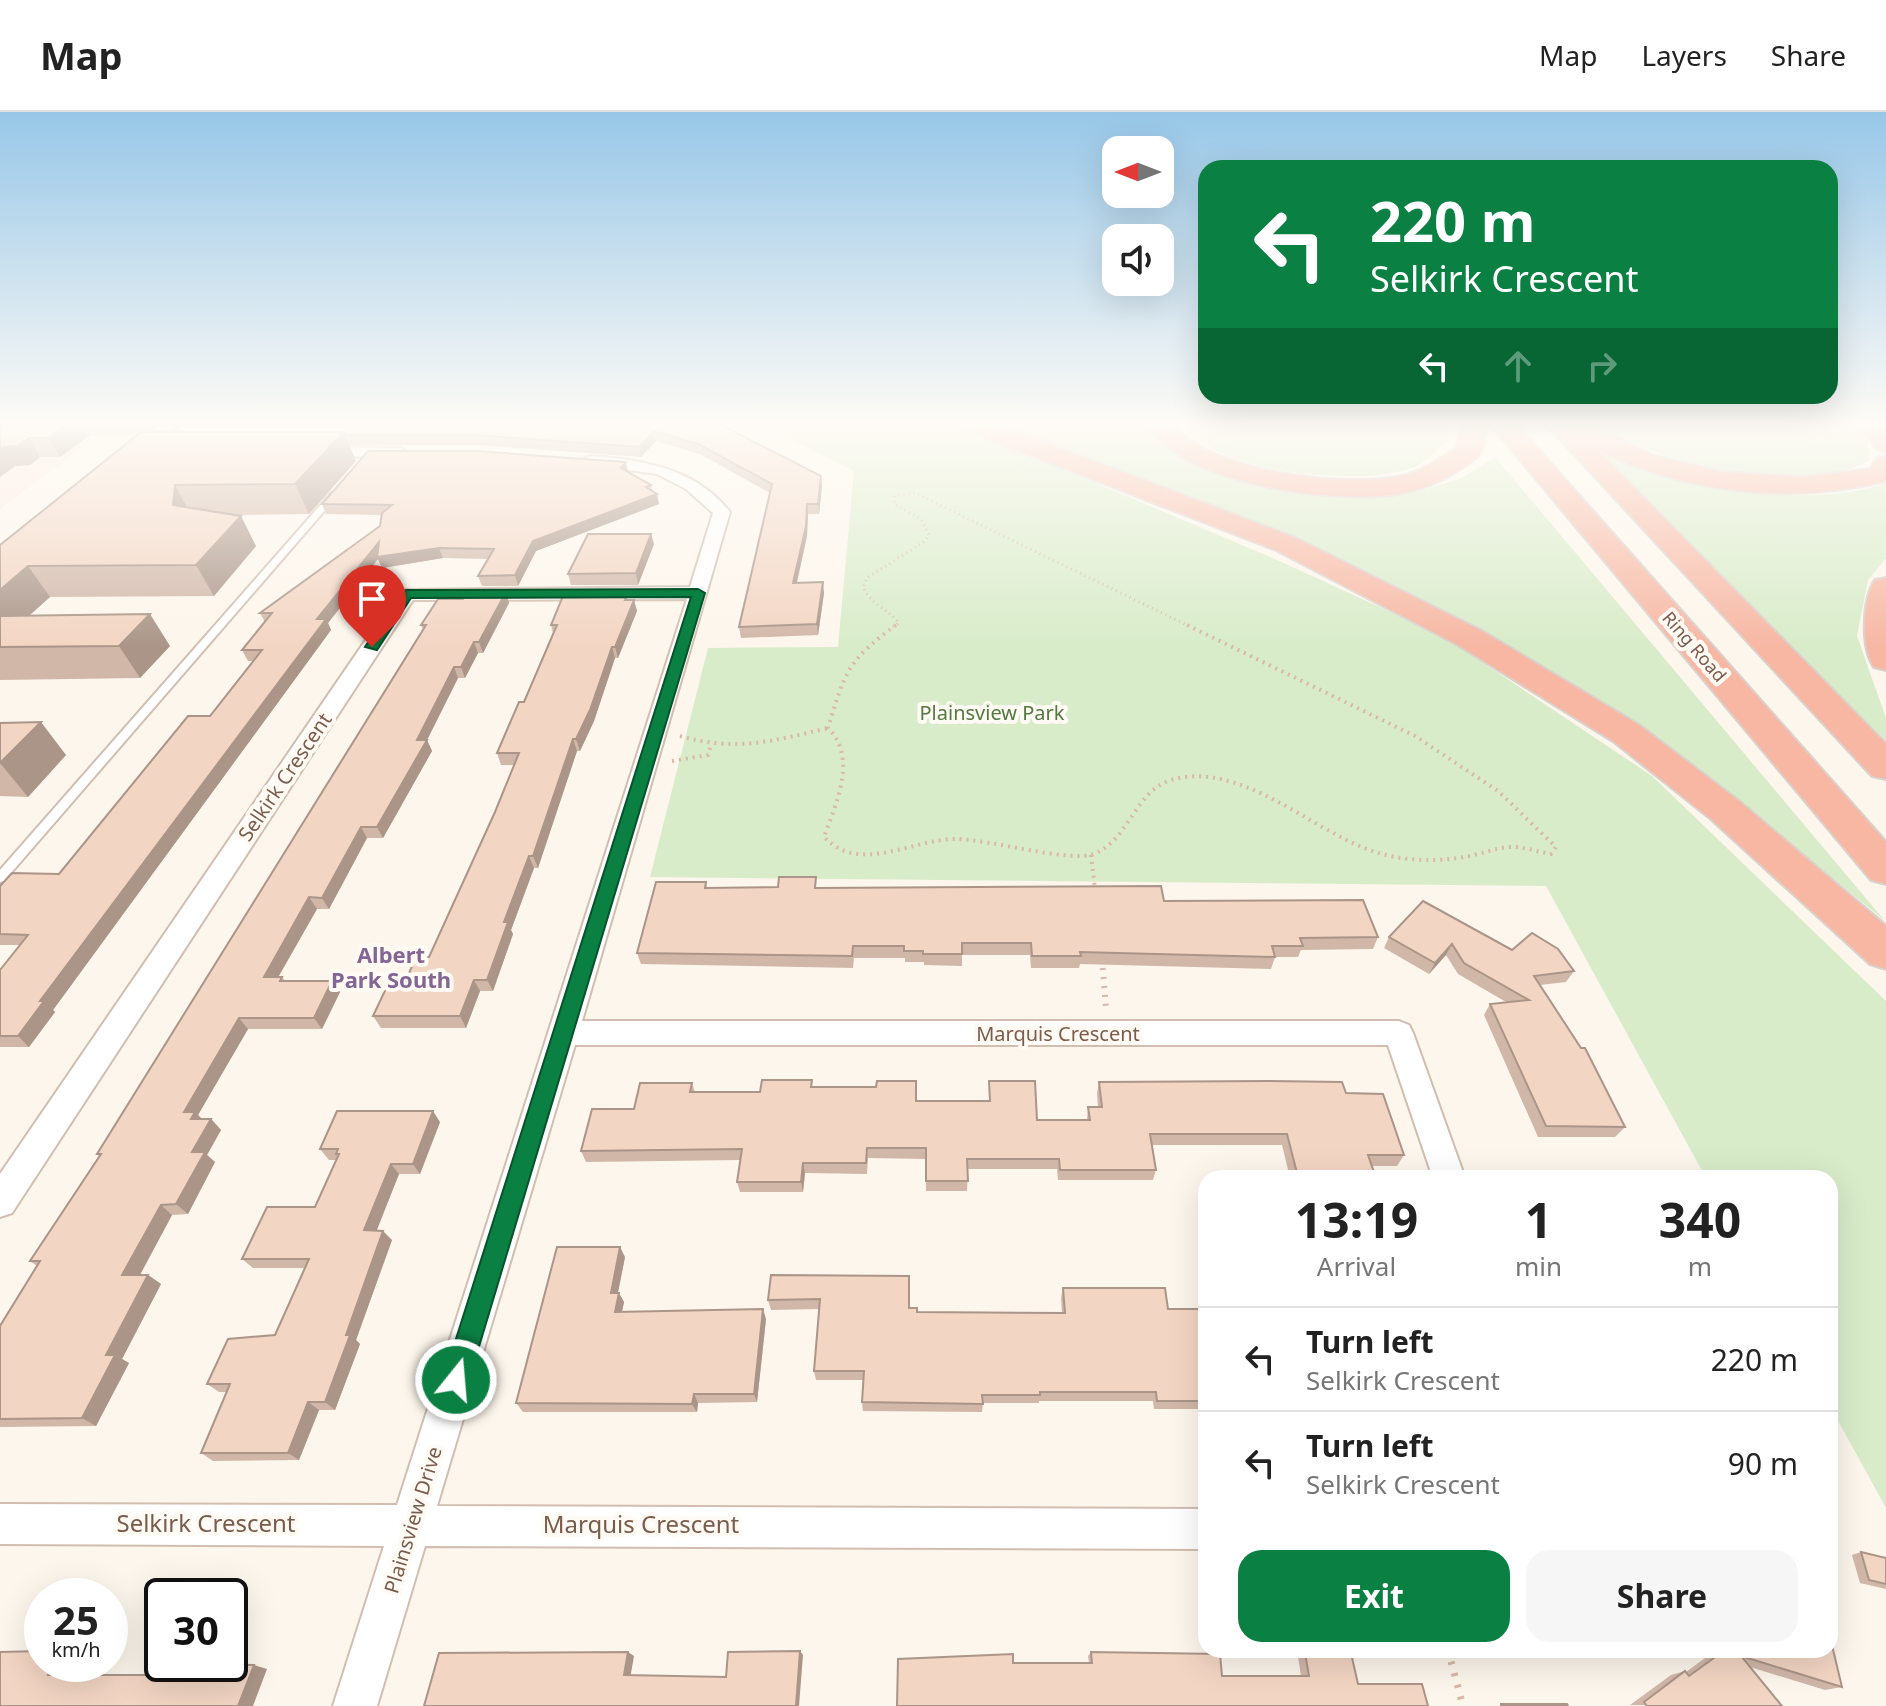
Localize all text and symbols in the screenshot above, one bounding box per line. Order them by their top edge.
text: Map [40,29,123,81]
text: Map [1539,36,1597,74]
text: Layers [1641,36,1727,74]
text: Share [1771,36,1846,74]
north arrow [1102,136,1174,208]
map controls [1102,136,1174,296]
text: 220 m [1370,182,1535,258]
icon: left [1238,192,1342,296]
button: sound [1102,224,1174,296]
text: Selkirk Crescent [1370,254,1639,303]
icon: left [1412,344,1456,388]
icon: ahead [1496,344,1540,388]
icon: right [1580,344,1624,388]
pin [338,565,406,647]
icon: arrive [350,577,394,621]
street label: Ring Road [1657,606,1732,687]
park label: Plainsview Park [920,699,1065,726]
street label: Selkirk Crescent [232,707,338,846]
district label: Albert Park South [331,939,451,994]
street label: Marquis Crescent [976,1020,1140,1047]
text: 13:19 [1295,1187,1418,1252]
text: 1 [1525,1187,1552,1252]
text: 340 [1659,1187,1741,1252]
text: Arrival [1317,1248,1396,1284]
text: min [1515,1248,1562,1284]
text: m [1688,1248,1712,1284]
text: Turn left [1306,1321,1434,1362]
icon: left [1238,1337,1282,1381]
position arrow [414,1338,498,1422]
text: 220 m [1711,1339,1798,1380]
text: Selkirk Crescent [1306,1362,1500,1398]
text: Turn left [1306,1425,1434,1466]
icon: left [1238,1441,1282,1485]
street label: Plainsview Drive [377,1443,448,1597]
text: 90 m [1728,1443,1798,1484]
text: Selkirk Crescent [1306,1466,1500,1502]
street label: Selkirk Crescent [116,1506,296,1539]
street label: Marquis Crescent [543,1507,740,1540]
button: Exit [1238,1550,1510,1642]
button: Share [1526,1550,1798,1642]
speed limit sign: 30 [144,1578,248,1682]
text: 25 [53,1592,99,1647]
text: km/h [51,1636,101,1663]

